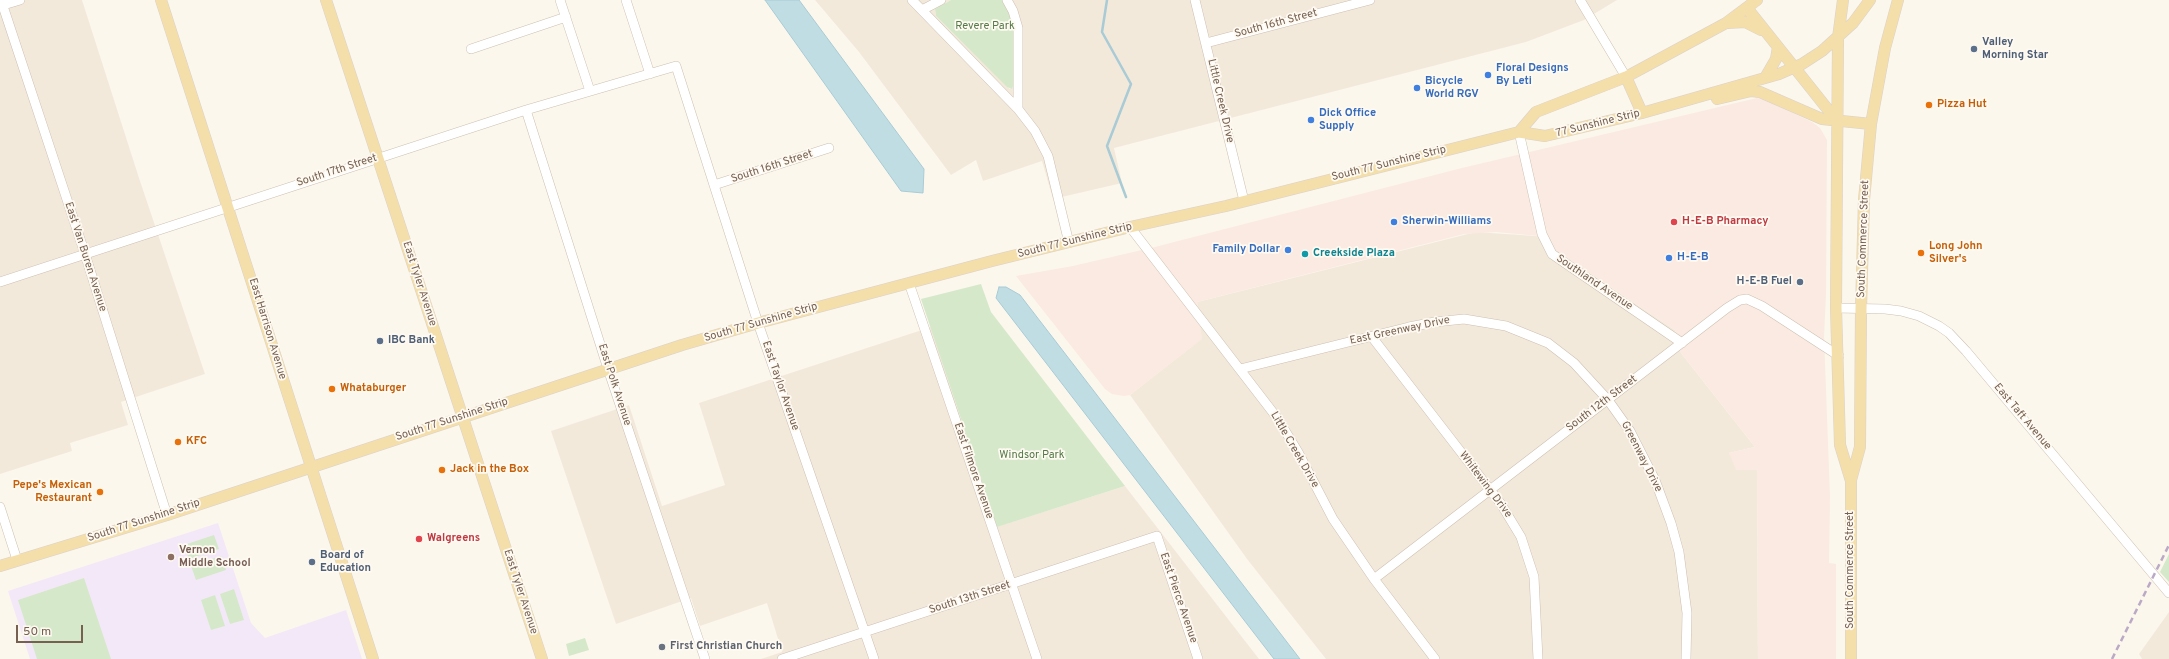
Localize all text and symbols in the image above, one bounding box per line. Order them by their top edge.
street label: South 16th Street [1233,7,1319,41]
park label: Revere Park [955,20,1015,34]
place label: Valley Morning Star [1982,36,2048,62]
marker: Valley Morning Star [1969,44,1979,54]
street label: Little Creek Drive [1204,58,1236,144]
place label: Floral Designs By Leti [1496,62,1569,88]
marker: Floral Designs By Leti [1483,70,1493,80]
place label: Bicycle World RGV [1425,75,1479,101]
marker: Bicycle World RGV [1412,83,1422,93]
place label: Pizza Hut [1937,98,1987,112]
marker: Pizza Hut [1924,100,1934,110]
place label: Dick Office Supply [1319,107,1376,133]
street label: 77 Sunshine Strip [1555,107,1641,141]
marker: Dick Office Supply [1306,115,1316,125]
street label: South 77 Sunshine Strip [1330,143,1448,185]
street label: South 16th Street [729,148,815,186]
street label: South 17th Street [295,152,379,190]
street label: South Commerce Street [1855,180,1873,298]
street label: East Van Buren Avenue [61,201,109,313]
place label: Sherwin-Williams [1402,215,1492,229]
place label: H-E-B Pharmacy [1682,215,1769,229]
marker: Sherwin-Williams [1389,217,1399,227]
marker: H-E-B Pharmacy [1669,217,1679,227]
street label: South 77 Sunshine Strip [1016,220,1134,262]
street label: East Tyler Avenue [399,240,439,328]
place label: Long John Silver's [1929,240,1982,266]
place label: Family Dollar [1212,243,1280,257]
marker: Family Dollar [1283,245,1293,255]
place label: Creekside Plaza [1313,247,1395,261]
marker: Long John Silver's [1916,248,1926,258]
marker: Creekside Plaza [1300,249,1310,259]
place label: H-E-B [1677,251,1709,265]
street label: Southland Avenue [1553,252,1635,314]
marker: H-E-B [1664,253,1674,263]
place label: H-E-B Fuel [1737,275,1792,289]
street label: East Harrison Avenue [245,277,289,381]
marker: H-E-B Fuel [1795,277,1805,287]
street label: South 77 Sunshine Strip [703,300,819,346]
street label: East Greenway Drive [1349,314,1451,348]
place label: IBC Bank [388,334,435,348]
marker: IBC Bank [375,336,385,346]
street label: East Taylor Avenue [758,339,802,433]
street label: East Polk Avenue [595,342,633,428]
street label: South 12th Street [1564,373,1640,435]
street label: East Taft Avenue [1990,381,2054,453]
place label: Whataburger [340,382,406,396]
marker: Whataburger [327,384,337,394]
street label: South 77 Sunshine Strip [394,396,510,444]
street label: Little Creek Drive [1267,410,1321,490]
street label: Greenway Drive [1617,419,1665,495]
street label: East Filmore Avenue [950,421,996,521]
place label: KFC [186,435,207,449]
marker: KFC [173,437,183,447]
park label: Windsor Park [999,449,1065,463]
street label: Whitewing Drive [1456,449,1514,521]
place label: Jack in the Box [450,463,529,477]
marker: Jack in the Box [437,465,447,475]
place label: Pepe's Mexican Restaurant [13,479,92,505]
marker: Pepe's Mexican Restaurant [95,487,105,497]
street label: South 77 Sunshine Strip [86,497,202,545]
street label: South Commerce Street [1844,511,1858,629]
place label: Walgreens [427,532,480,546]
marker: Walgreens [414,534,424,544]
place label: Vernon Middle School [179,544,251,570]
street label: East Tyler Avenue [500,548,540,636]
place label: Board of Education [320,549,371,575]
street label: East Pierce Avenue [1156,551,1200,645]
marker: Vernon Middle School [166,552,176,562]
marker: Board of Education [307,557,317,567]
street label: South 13th Street [928,579,1012,617]
scale bar [18,617,85,643]
text: 50 m [23,624,51,640]
place label: First Christian Church [670,640,782,654]
marker: First Christian Church [657,642,667,652]

